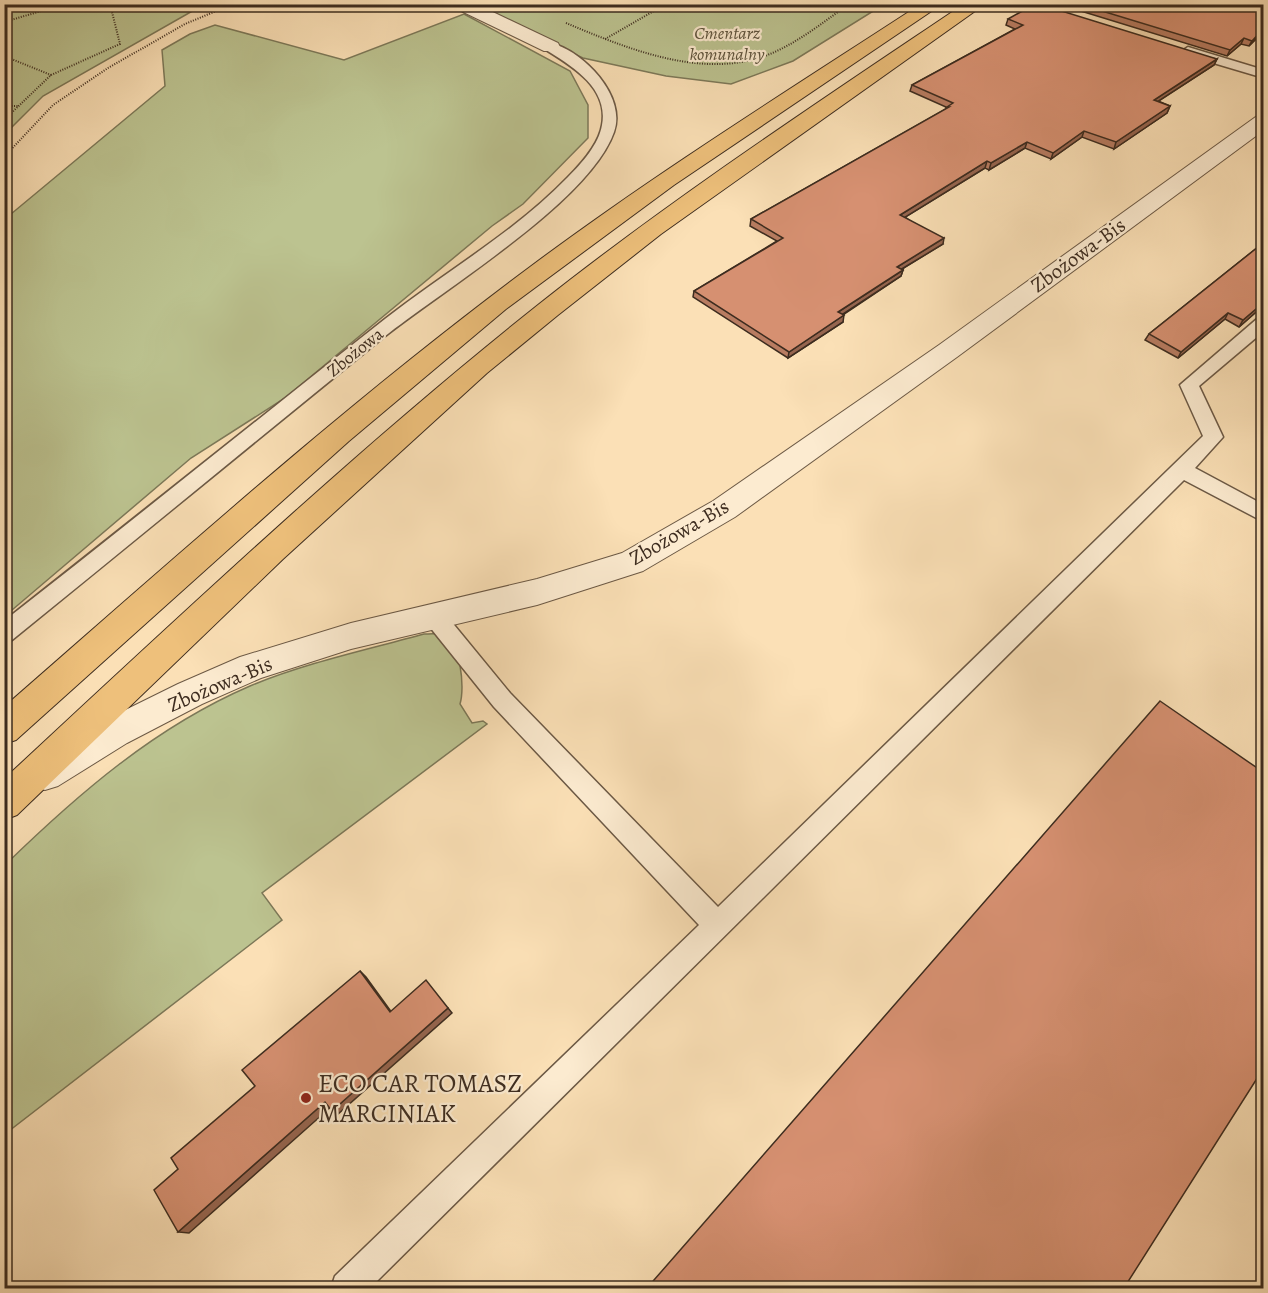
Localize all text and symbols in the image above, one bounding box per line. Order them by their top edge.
park label: Cmentarz komunalny [689,21,765,66]
street label: Zbożowa-Bis [1025,211,1131,299]
street label: Zbożowa [322,321,389,382]
street label: Zbożowa-Bis [624,492,734,572]
street label: Zbożowa-Bis [163,649,277,719]
place label: ECO CAR TOMASZ MARCINIAK [318,1066,522,1131]
marker: ECO CAR TOMASZ MARCINIAK [299,1091,313,1105]

